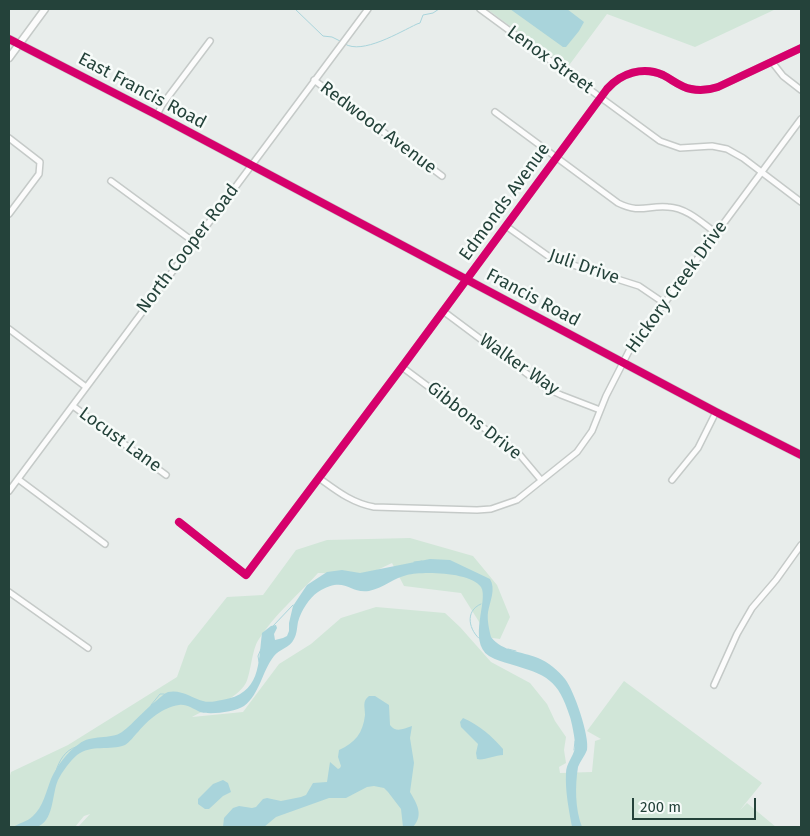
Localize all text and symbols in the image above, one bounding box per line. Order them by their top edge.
street label: Lenox Street [503,21,597,99]
street label: East Francis Road [74,48,210,134]
street label: Redwood Avenue [315,77,441,179]
street label: Edmonds Avenue [455,139,555,265]
street label: North Cooper Road [132,180,244,318]
street label: Hickory Creek Drive [622,217,732,357]
street label: Juli Drive [546,245,622,289]
street label: Francis Road [482,264,584,332]
street label: Walker Way [475,330,563,400]
street label: Gibbons Drive [422,377,526,465]
street label: Locust Lane [75,403,165,477]
scale bar [635,788,759,820]
text: 200 m [640,798,681,816]

